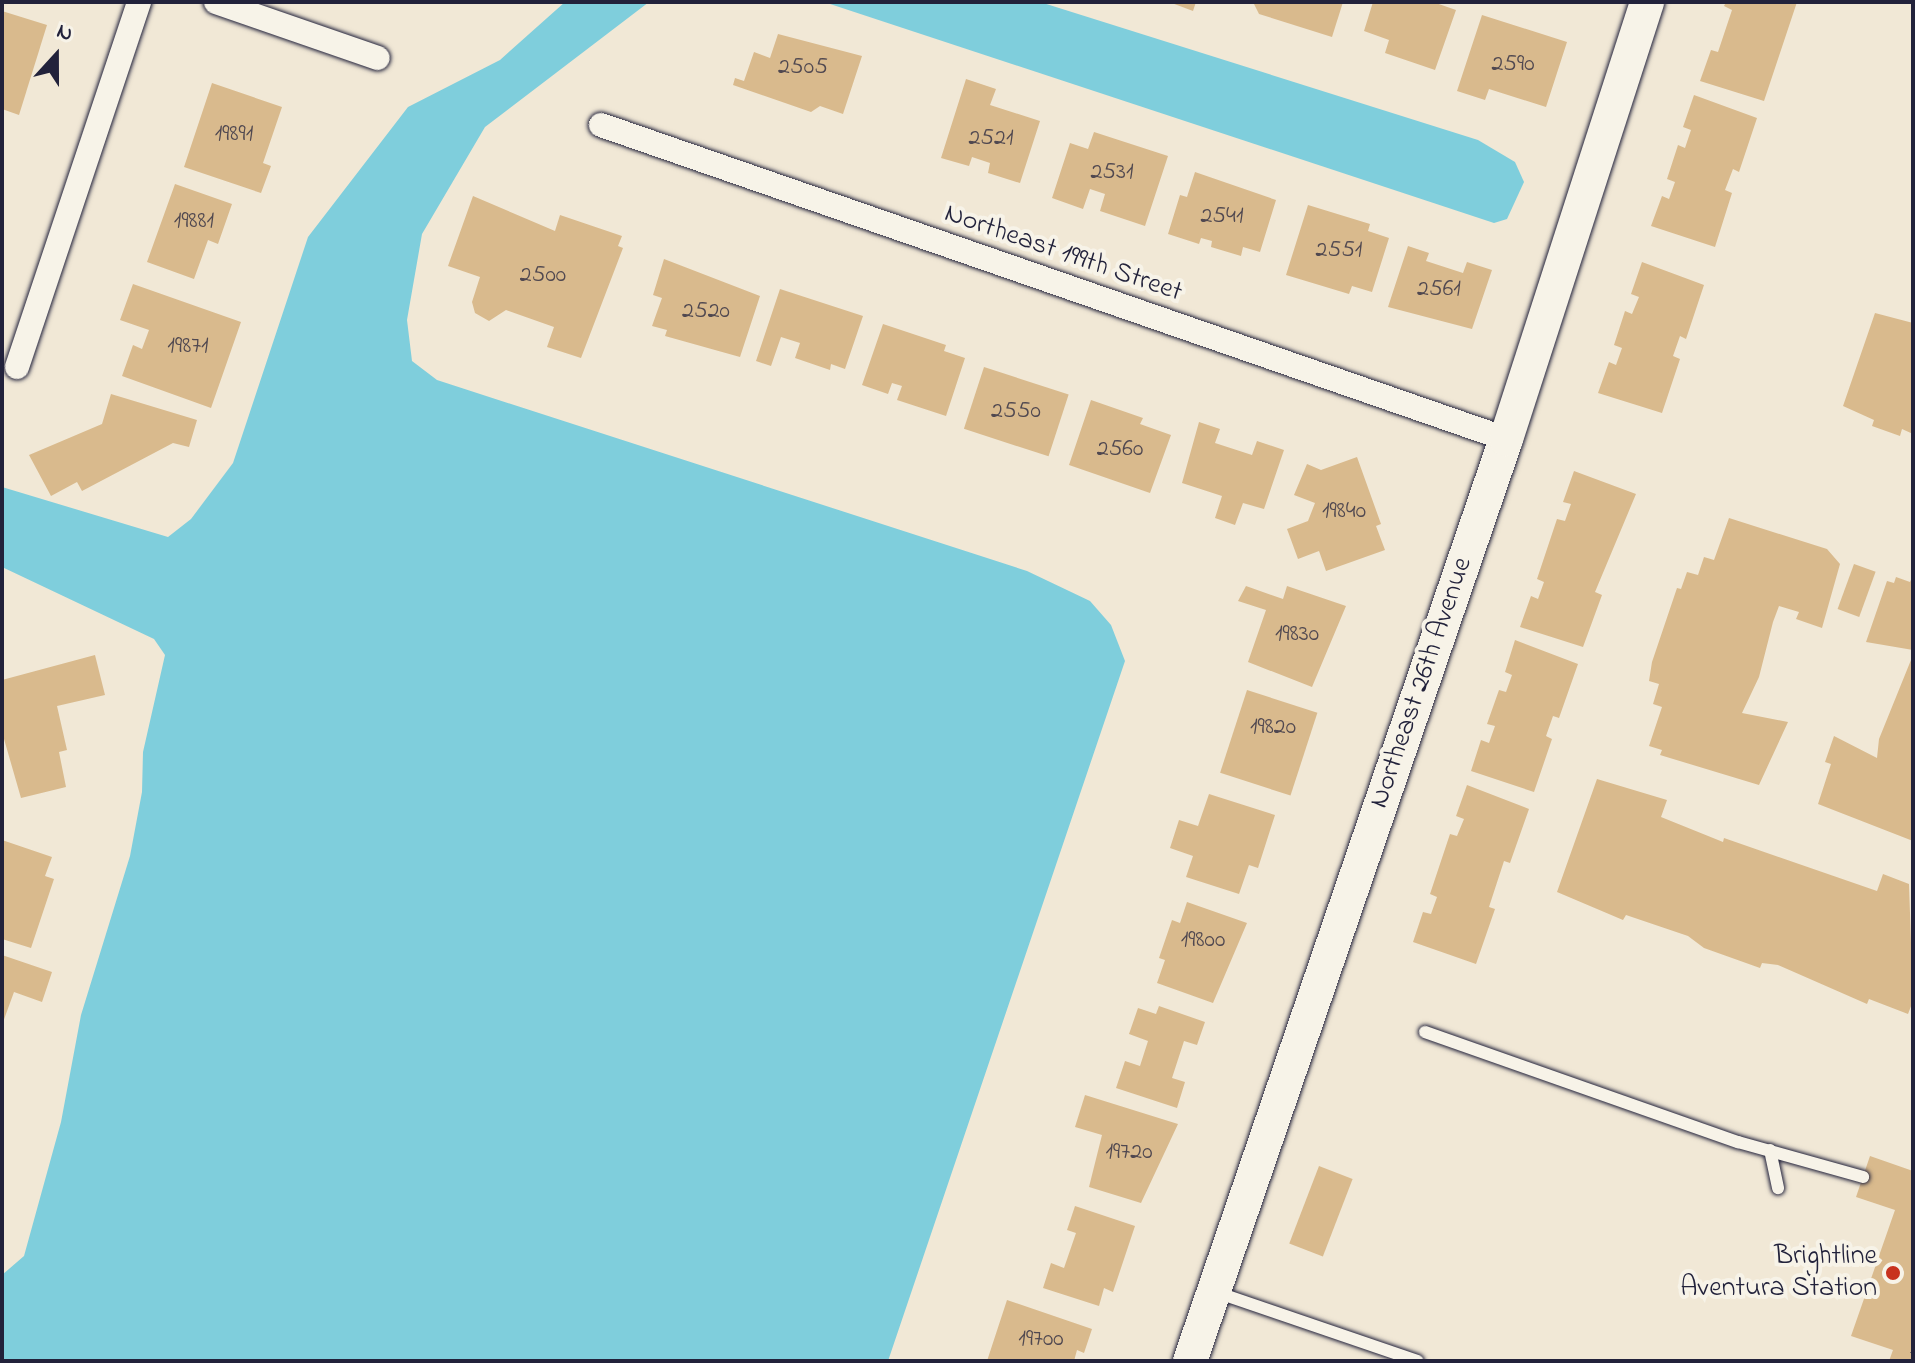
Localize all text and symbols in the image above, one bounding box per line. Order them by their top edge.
north arrow [16,16,96,96]
text: N [52,16,77,51]
house number: 2590 [1491,51,1535,79]
house number: 2505 [778,54,828,82]
house number: 19891 [215,121,253,149]
house number: 2521 [968,125,1014,153]
house number: 2531 [1090,159,1134,187]
street label: Northeast 199th Street [940,198,1186,310]
house number: 2541 [1200,203,1244,231]
house number: 19881 [174,208,214,236]
house number: 2551 [1315,237,1363,265]
house number: 2500 [520,262,566,290]
house number: 2561 [1417,276,1461,304]
house number: 2520 [682,298,730,326]
house number: 19871 [167,333,209,361]
house number: 2550 [991,398,1041,426]
house number: 2560 [1097,436,1143,464]
house number: 19840 [1322,498,1366,526]
street label: Northeast 26th Avenue [1363,553,1481,813]
house number: 19830 [1275,621,1319,649]
house number: 19820 [1250,714,1296,742]
house number: 19800 [1181,927,1225,955]
house number: 19720 [1105,1139,1153,1167]
place label: Brightline Aventura Station [1680,1240,1877,1306]
marker: Brightline Aventura Station [1884,1264,1902,1282]
house number: 19700 [1018,1326,1064,1354]

